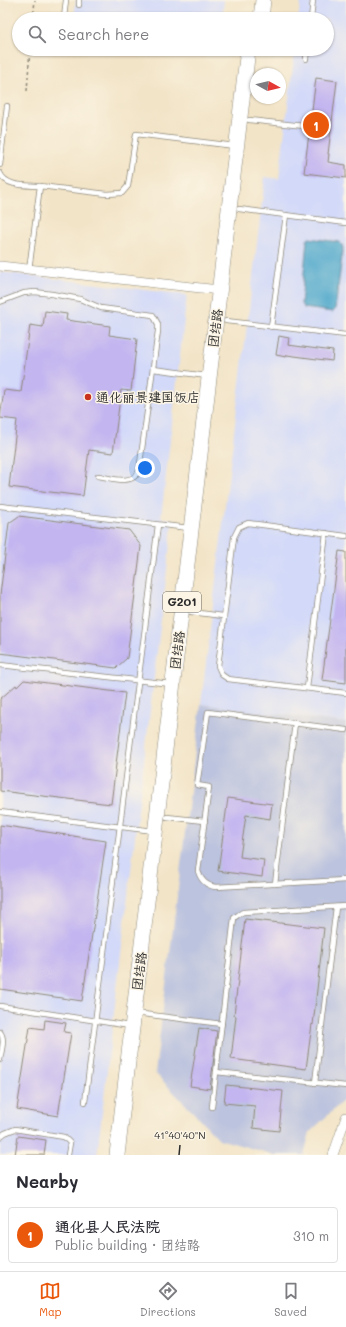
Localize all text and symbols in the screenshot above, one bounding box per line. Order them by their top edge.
search box [12,12,334,56]
icon: search [26,23,48,45]
text: Search here [58,24,149,44]
north arrow [250,68,286,104]
pin: 1 [303,110,329,140]
street label: 团结路 [204,308,225,348]
place label: 通化丽景建国饭店 [96,388,200,405]
marker: 通化丽景建国饭店 [83,392,93,402]
your location [135,458,155,478]
road number: G201 [163,592,201,612]
street label: 团结路 [166,630,187,670]
street label: 团结路 [128,951,149,991]
text: 41°40'40"N [154,1128,206,1142]
text: Nearby [16,1170,78,1192]
text: 通化县人民法院 [55,1216,160,1236]
text: 1 [27,1227,33,1244]
text: 310 m [293,1227,329,1244]
text: Public building · 团结路 [55,1236,200,1253]
tab: Map [39,1280,62,1319]
tab: Directions [140,1280,196,1319]
tab: Saved [274,1280,307,1319]

